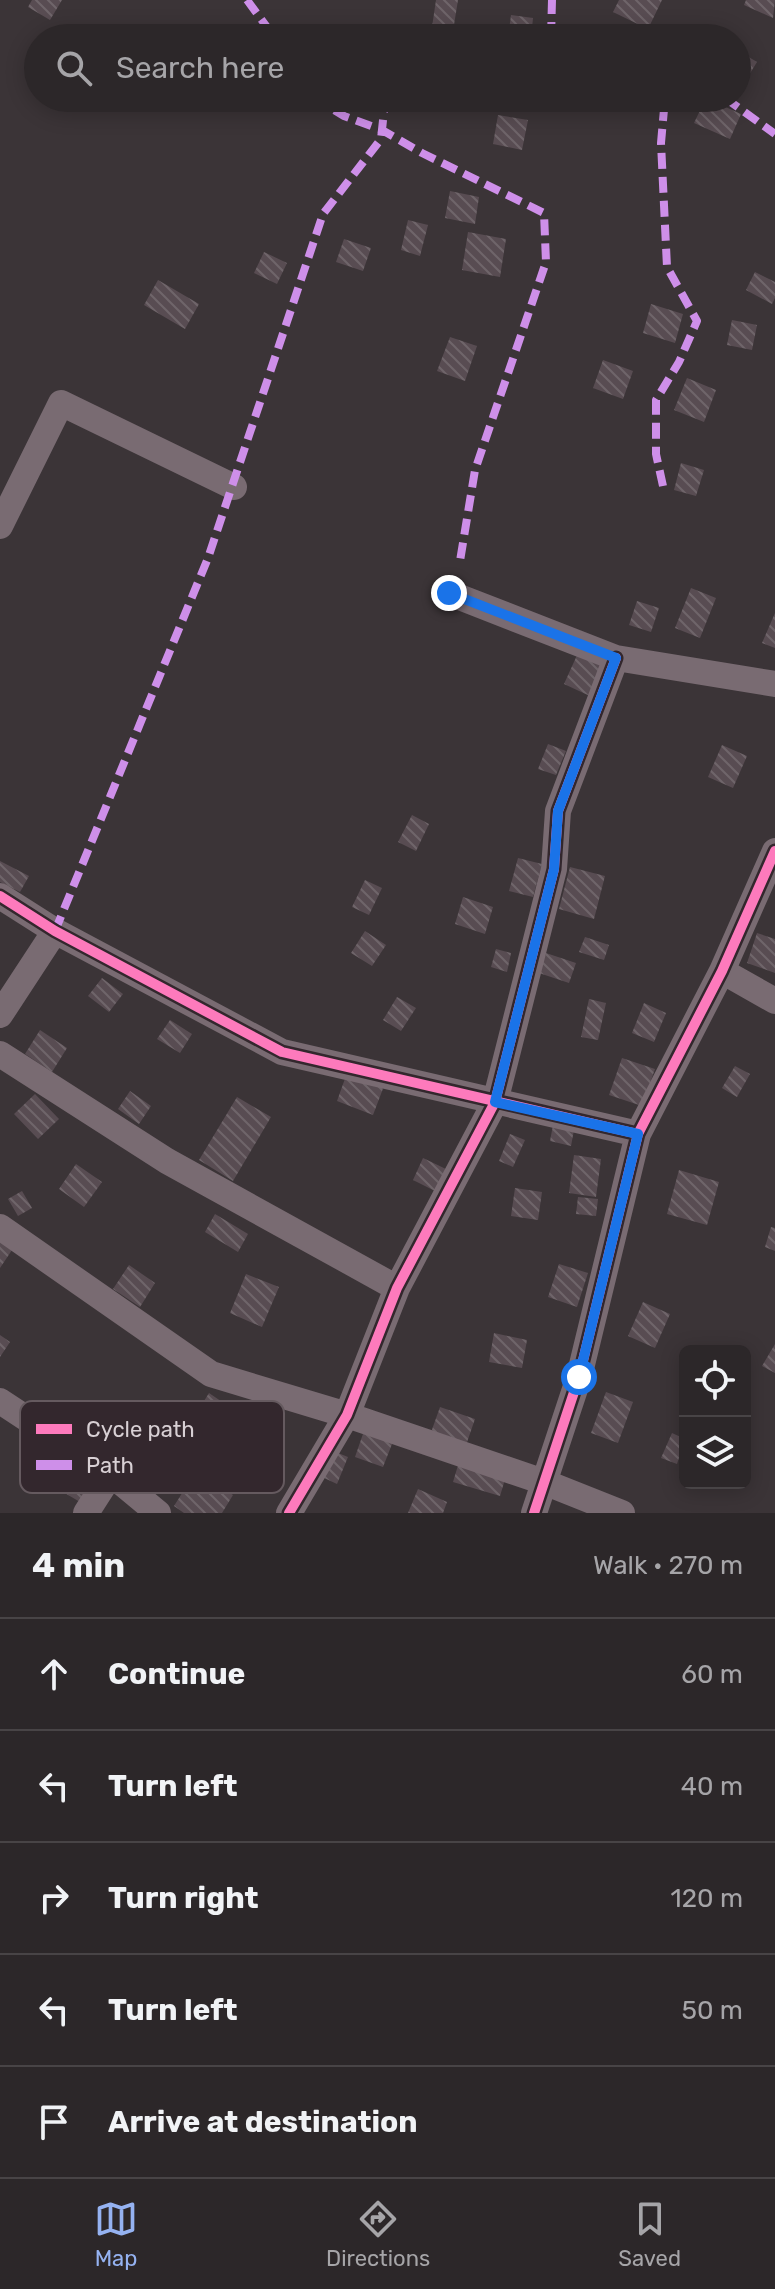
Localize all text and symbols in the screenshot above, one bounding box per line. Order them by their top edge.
search box [24,24,751,112]
icon: search [52,46,96,90]
text: Search here [116,50,284,86]
route end [431,575,467,611]
map controls [679,1345,751,1489]
button: locate [679,1345,751,1417]
route start [561,1359,597,1395]
legend [20,1401,284,1493]
text: Cycle path [86,1416,195,1443]
button: layers [679,1417,751,1489]
text: Path [86,1452,134,1479]
text: 4 min [32,1545,125,1586]
text: Walk · 270 m [593,1550,743,1581]
icon: ahead [32,1652,76,1696]
text: Continue [108,1656,245,1692]
text: 60 m [681,1659,743,1690]
icon: left [32,1764,76,1808]
text: Turn left [108,1768,238,1804]
text: 40 m [681,1771,743,1802]
icon: right [32,1876,76,1920]
text: Turn right [108,1880,259,1916]
text: 120 m [671,1883,743,1914]
icon: left [32,1988,76,2032]
text: Turn left [108,1992,238,2028]
text: 50 m [682,1995,743,2026]
icon: arrive [32,2100,76,2144]
text: Arrive at destination [108,2104,418,2140]
tab: Map [94,2197,138,2272]
tab: Directions [326,2197,430,2272]
tab: Saved [618,2197,681,2272]

